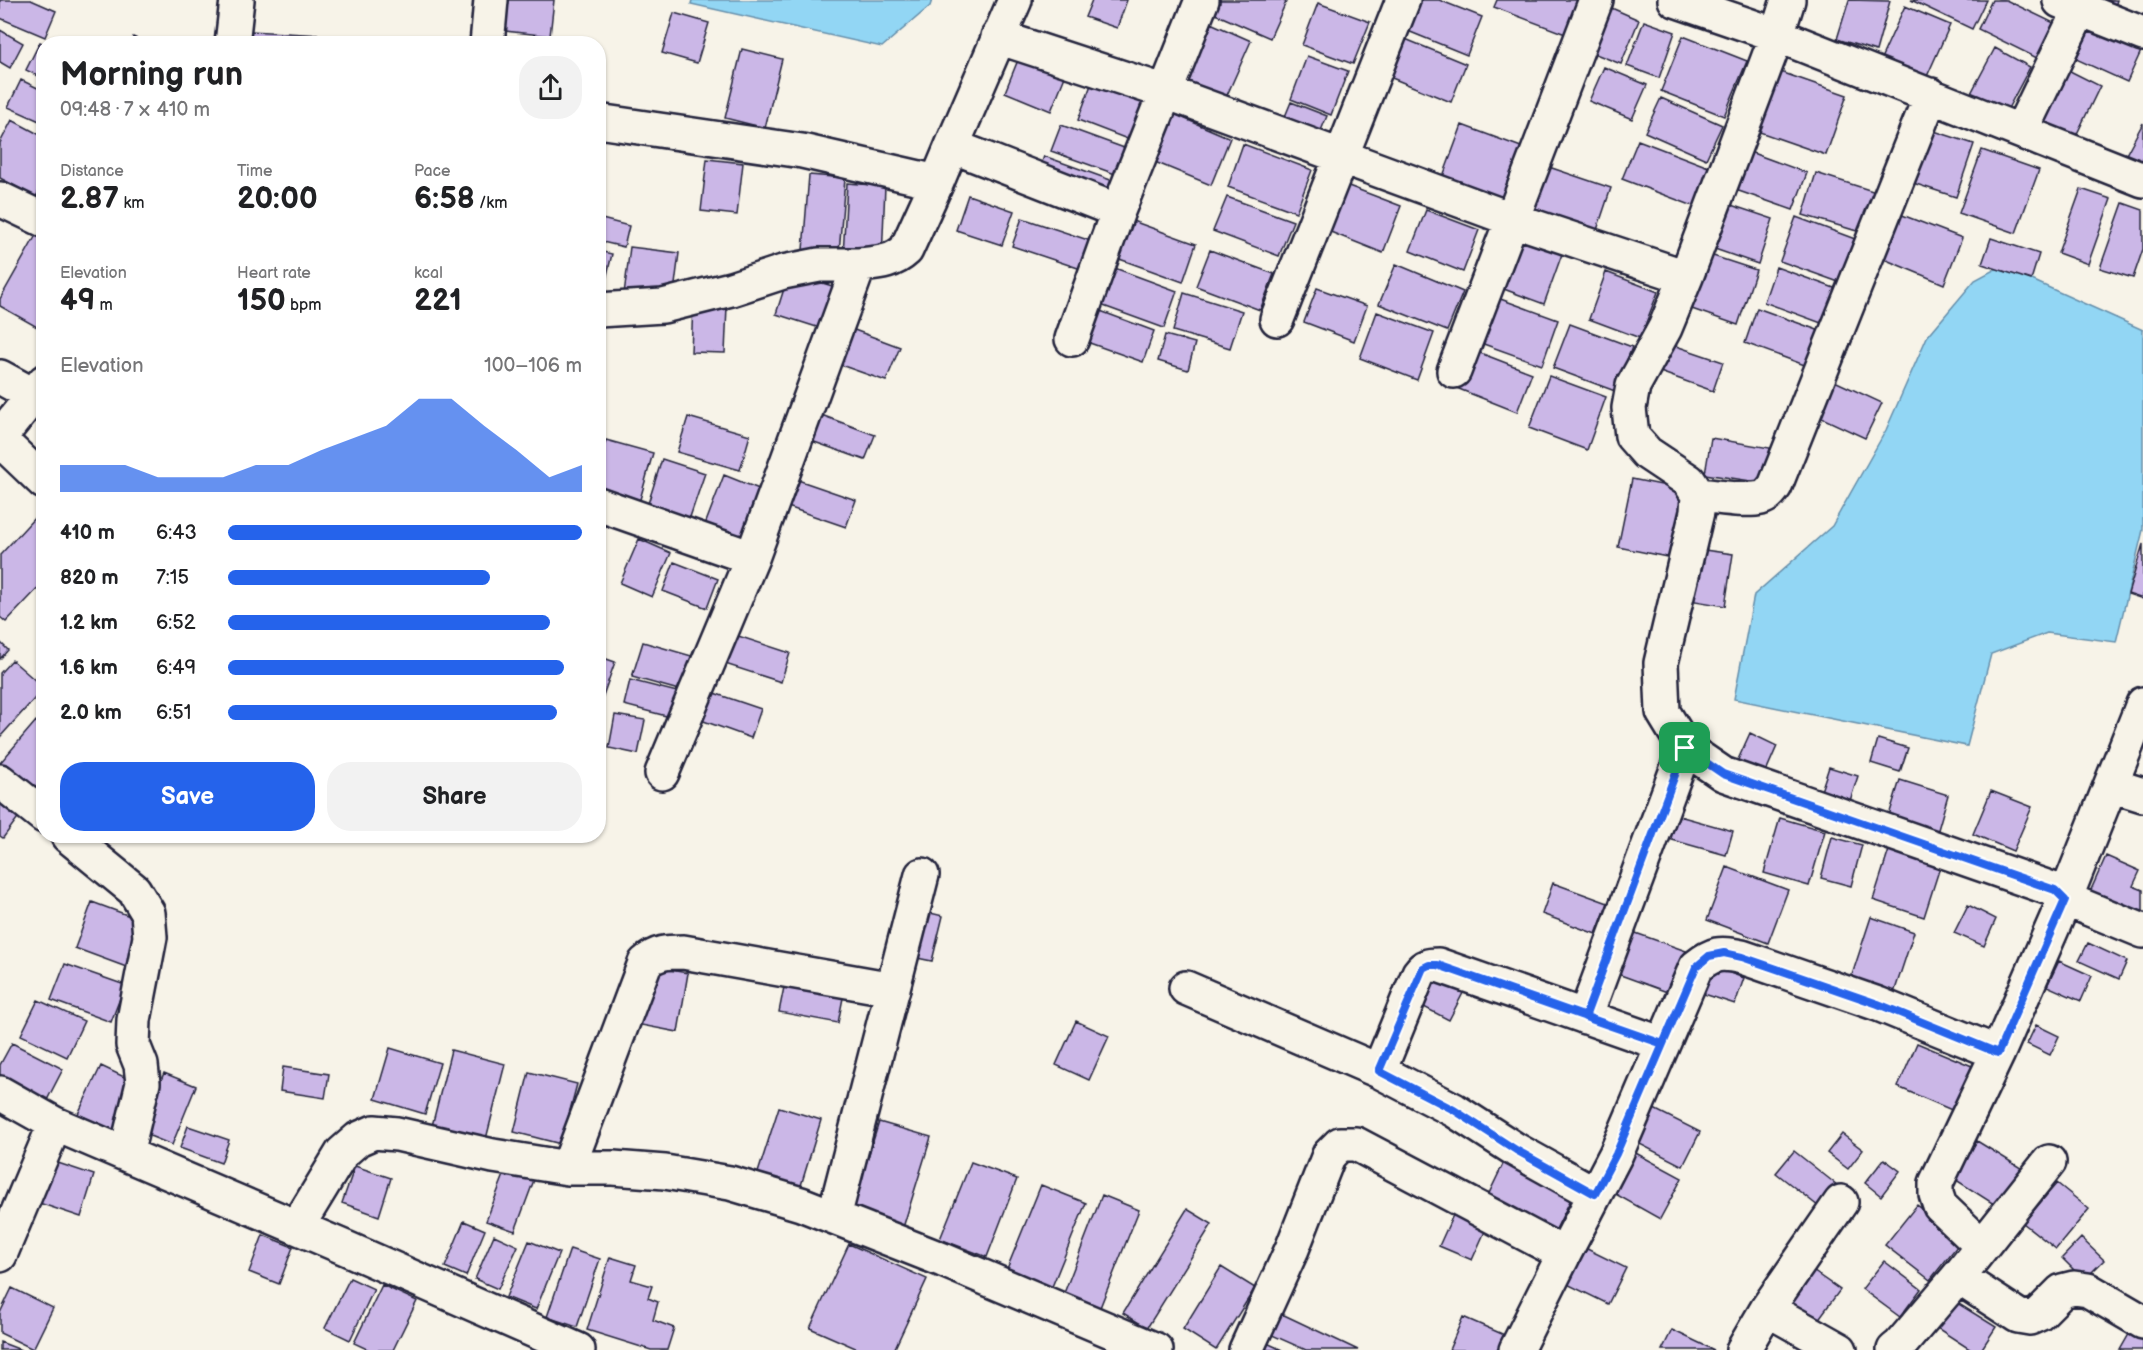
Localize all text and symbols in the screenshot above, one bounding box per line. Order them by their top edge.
text: Morning run [60,55,243,95]
button: share [519,56,582,119]
text: 09:48 · 7 × 410 m [60,98,210,122]
text: Distance [60,162,124,181]
text: Time [237,162,272,181]
text: Pace [414,162,450,181]
text: 2.87 [60,181,119,217]
text: 20:00 [237,181,318,217]
text: 6:58 [414,181,475,217]
text: km [119,194,145,213]
text: /km [475,194,507,213]
text: Elevation [60,264,127,283]
text: Heart rate [237,264,311,283]
text: kcal [414,264,443,283]
text: 49 [60,283,95,319]
text: 150 [237,283,286,319]
text: 221 [414,283,462,319]
text: m [95,296,113,315]
text: bpm [286,296,321,315]
text: Elevation [60,354,143,378]
text: 100–106 m [484,354,582,378]
text: 410 m [60,521,115,545]
text: 6:43 [156,521,197,545]
text: 820 m [60,566,119,590]
text: 7:15 [156,566,189,590]
text: 1.2 km [60,611,118,635]
text: 6:52 [156,611,196,635]
text: 1.6 km [60,656,118,680]
text: 6:49 [156,656,196,680]
text: 2.0 km [60,701,122,725]
text: 6:51 [156,701,191,725]
pin [1659,722,1710,773]
icon: arrive [1668,731,1701,764]
button: Save [60,762,315,831]
button: Share [327,762,582,831]

